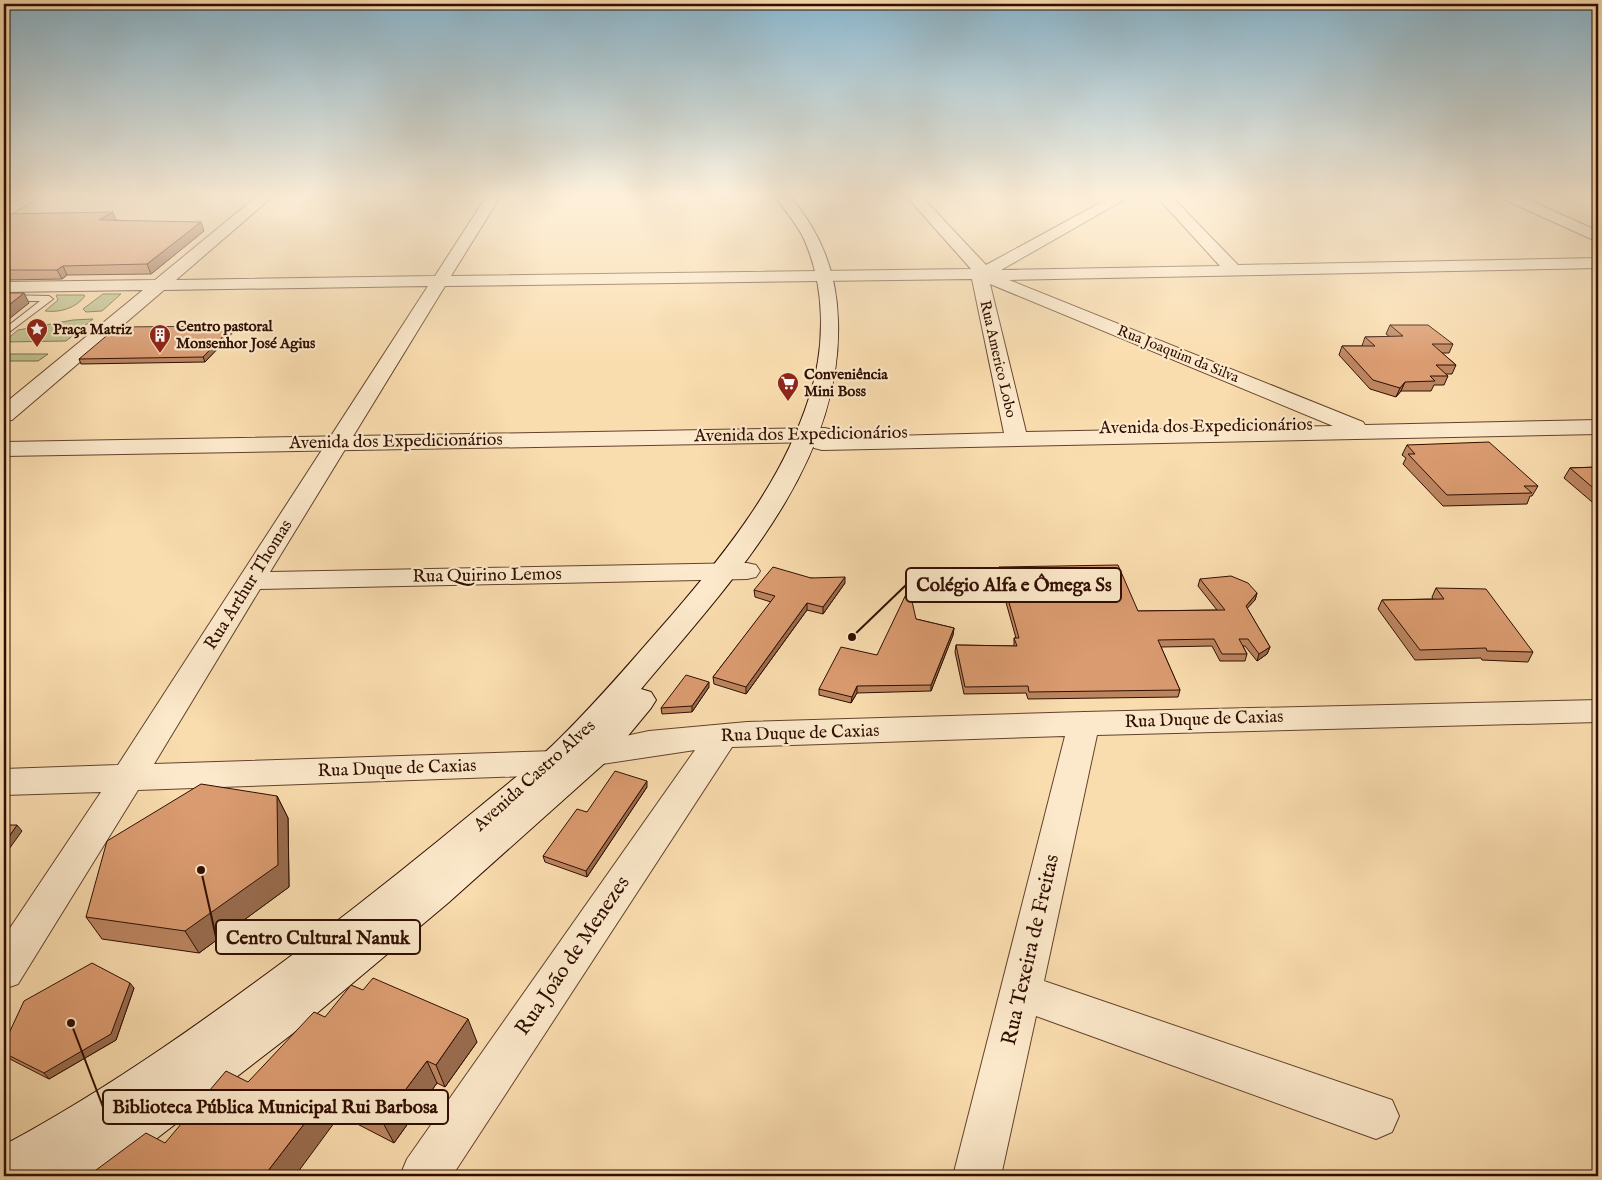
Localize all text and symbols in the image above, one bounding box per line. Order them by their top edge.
street label: Rua Americo Lobo [975,299,1021,419]
place icon: Praça Matriz [25,317,49,348]
place label: Centro pastoral Monsenhor José Agius [176,317,316,353]
place label: Praça Matriz [53,320,132,339]
street label: Rua Joaquim da Silva [1114,321,1242,387]
building icon: Centro pastoral Monsenhor José Agius [148,323,172,354]
place label: Conveniência Mini Boss [804,365,888,401]
supermarket icon: Conveniência Mini Boss [776,371,800,402]
street label: Avenida dos Expedicionários [1098,414,1313,440]
street label: Avenida dos Expedicionários [693,422,908,448]
street label: Avenida dos Expedicionários [288,429,503,455]
street label: Rua Arthur Thomas [200,516,298,654]
street label: Rua Quirino Lemos [412,563,562,589]
callout: Colégio Alfa e Ômega Ss [906,568,1121,602]
text: Colégio Alfa e Ômega Ss [916,573,1112,598]
street label: Rua Duque de Caxias [1124,706,1284,734]
street label: Avenida Castro Alves [468,715,601,838]
street label: Rua Duque de Caxias [720,720,880,748]
street label: Rua Duque de Caxias [317,755,477,783]
street label: Rua Texeira de Freitas [996,852,1066,1048]
street label: Rua João de Menezes [510,871,636,1041]
callout: Centro Cultural Nanuk [216,920,420,954]
text: Centro Cultural Nanuk [226,927,411,951]
callout: Biblioteca Pública Municipal Rui Barbosa [103,1090,448,1124]
text: Biblioteca Pública Municipal Rui Barbosa [112,1096,439,1120]

